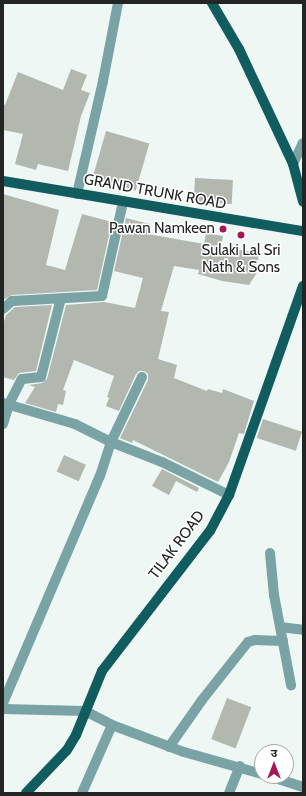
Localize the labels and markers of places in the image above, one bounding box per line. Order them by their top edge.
place label: Pawan Namkeen [109,220,215,238]
marker: Pawan Namkeen [218,224,228,234]
marker: Sulaki Lal Sri Nath & Sons [236,230,246,240]
place label: Sulaki Lal Sri Nath & Sons [202,241,280,276]

